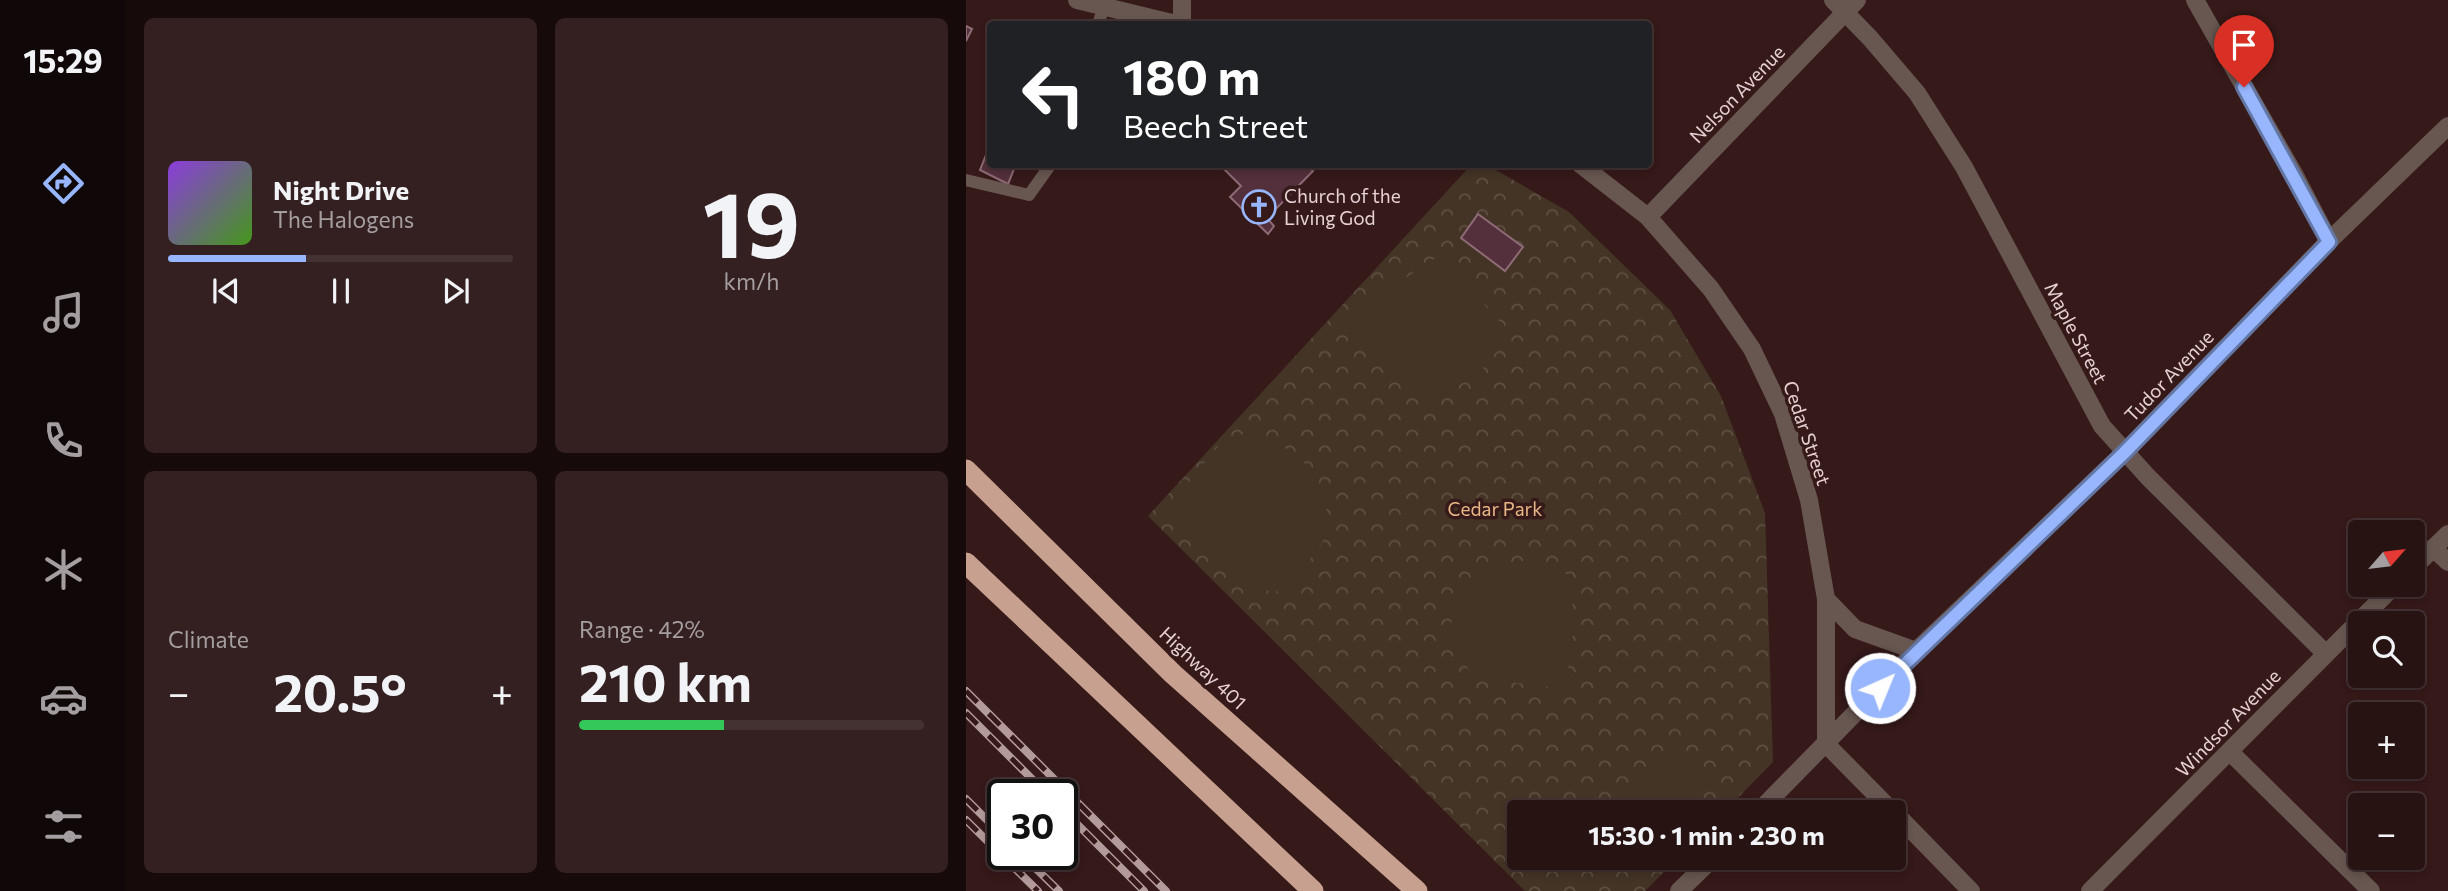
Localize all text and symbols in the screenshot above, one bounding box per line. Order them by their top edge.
pin [2214,15,2274,87]
icon: arrive [2225,26,2263,64]
text: 15:29 [23,40,103,80]
street label: Nelson Avenue [1684,40,1789,147]
text: 180 m [1123,45,1260,105]
icon: left [1008,49,1099,140]
text: Beech Street [1123,105,1308,145]
icon: directions [39,159,88,208]
text: 19 [703,165,800,277]
text: Night Drive [273,174,409,205]
place label: Church of the Living God [1284,184,1401,229]
church icon: Church of the Living God [1240,188,1278,226]
text: The Halogens [273,205,414,233]
text: km/h [724,267,779,295]
icon: previous [207,272,245,310]
icon: pause [322,272,360,310]
icon: next [437,272,475,310]
street label: Maple Street [2040,278,2113,388]
icon: music [39,288,88,337]
street label: Tudor Avenue [2119,325,2218,426]
street label: Cedar Street [1779,378,1836,488]
icon: phone [39,416,88,465]
park label: Cedar Park [1448,497,1542,520]
north arrow [2348,520,2426,597]
map controls [2348,520,2425,870]
icon: climate [39,545,88,594]
button: search [2348,611,2425,688]
text: Range · 42% [579,615,705,643]
street label: Highway 401 [1155,622,1251,714]
text: Climate [168,625,249,653]
text: 210 km [579,649,752,713]
position arrow [1843,651,1917,725]
text: 20.5° [273,659,407,723]
street label: Windsor Avenue [2171,664,2285,781]
text: − [168,668,190,715]
text: + [491,668,513,715]
icon: car [39,674,88,723]
button: + [2348,702,2425,779]
speed limit sign: 30 [987,779,1078,870]
button: − [2348,793,2425,870]
icon: filters [39,802,88,851]
text: 15:30 · 1 min · 230 m [1588,819,1825,850]

